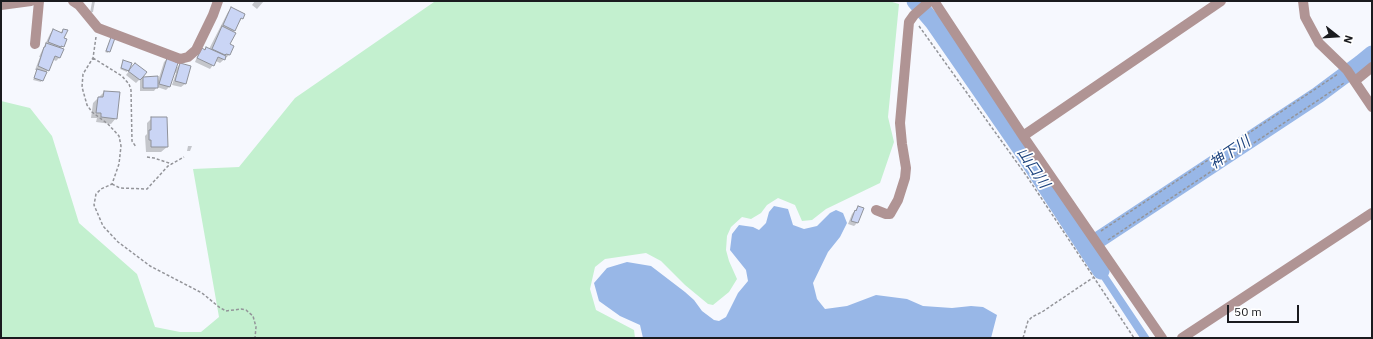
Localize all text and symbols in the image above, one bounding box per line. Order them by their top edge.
north arrow [1317,16,1357,56]
text: N [1341,34,1356,45]
water label: 神下川 [1206,133,1254,173]
water label: 山口川 [1013,144,1053,192]
scale bar [1229,297,1301,323]
text: 50 m [1234,304,1262,319]

